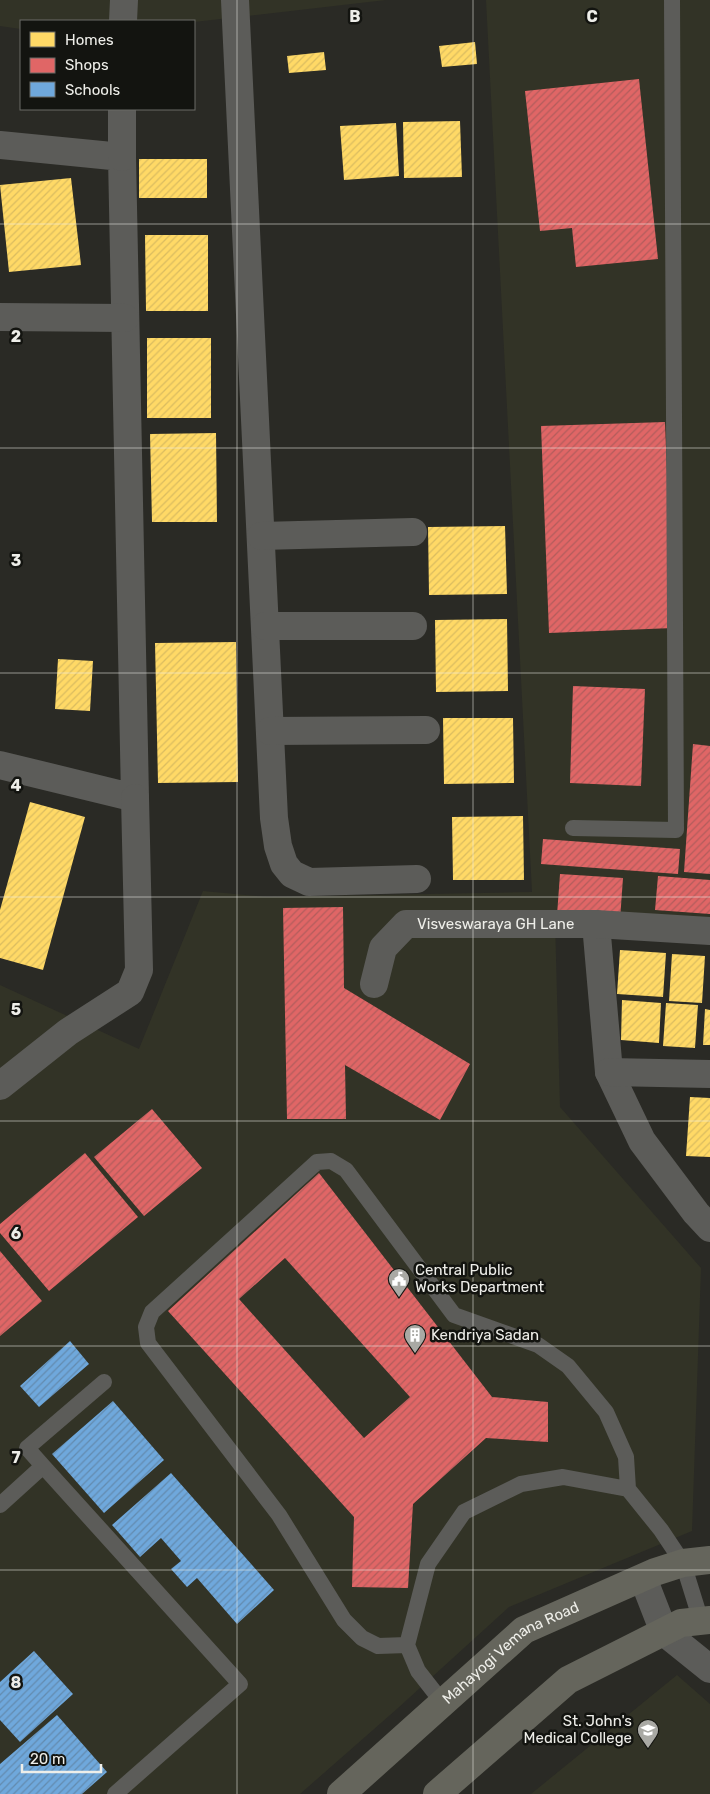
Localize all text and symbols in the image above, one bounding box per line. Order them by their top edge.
text: B [349,7,361,26]
text: C [586,7,598,26]
legend [20,20,195,110]
text: Homes [65,31,114,49]
text: Shops [65,56,109,74]
text: Schools [65,81,121,99]
text: 2 [11,327,21,346]
text: 3 [11,551,21,570]
text: 4 [11,776,22,795]
street label: Visveswaraya GH Lane [417,915,574,933]
text: 5 [11,1000,21,1019]
text: 6 [11,1224,21,1243]
place label: Central Public Works Department [415,1261,544,1296]
public building icon: Central Public Works Department [387,1267,411,1298]
building icon: Kendriya Sadan [403,1323,427,1354]
place label: Kendriya Sadan [431,1326,539,1344]
text: 7 [11,1448,21,1467]
street label: Mahayogi Vemana Road [439,1598,582,1708]
text: 8 [11,1673,22,1692]
place label: St. John's Medical College [524,1712,632,1747]
school or university icon: St. John's Medical College [636,1718,660,1749]
scale bar [22,1742,101,1774]
text: 20 m [30,1750,65,1768]

